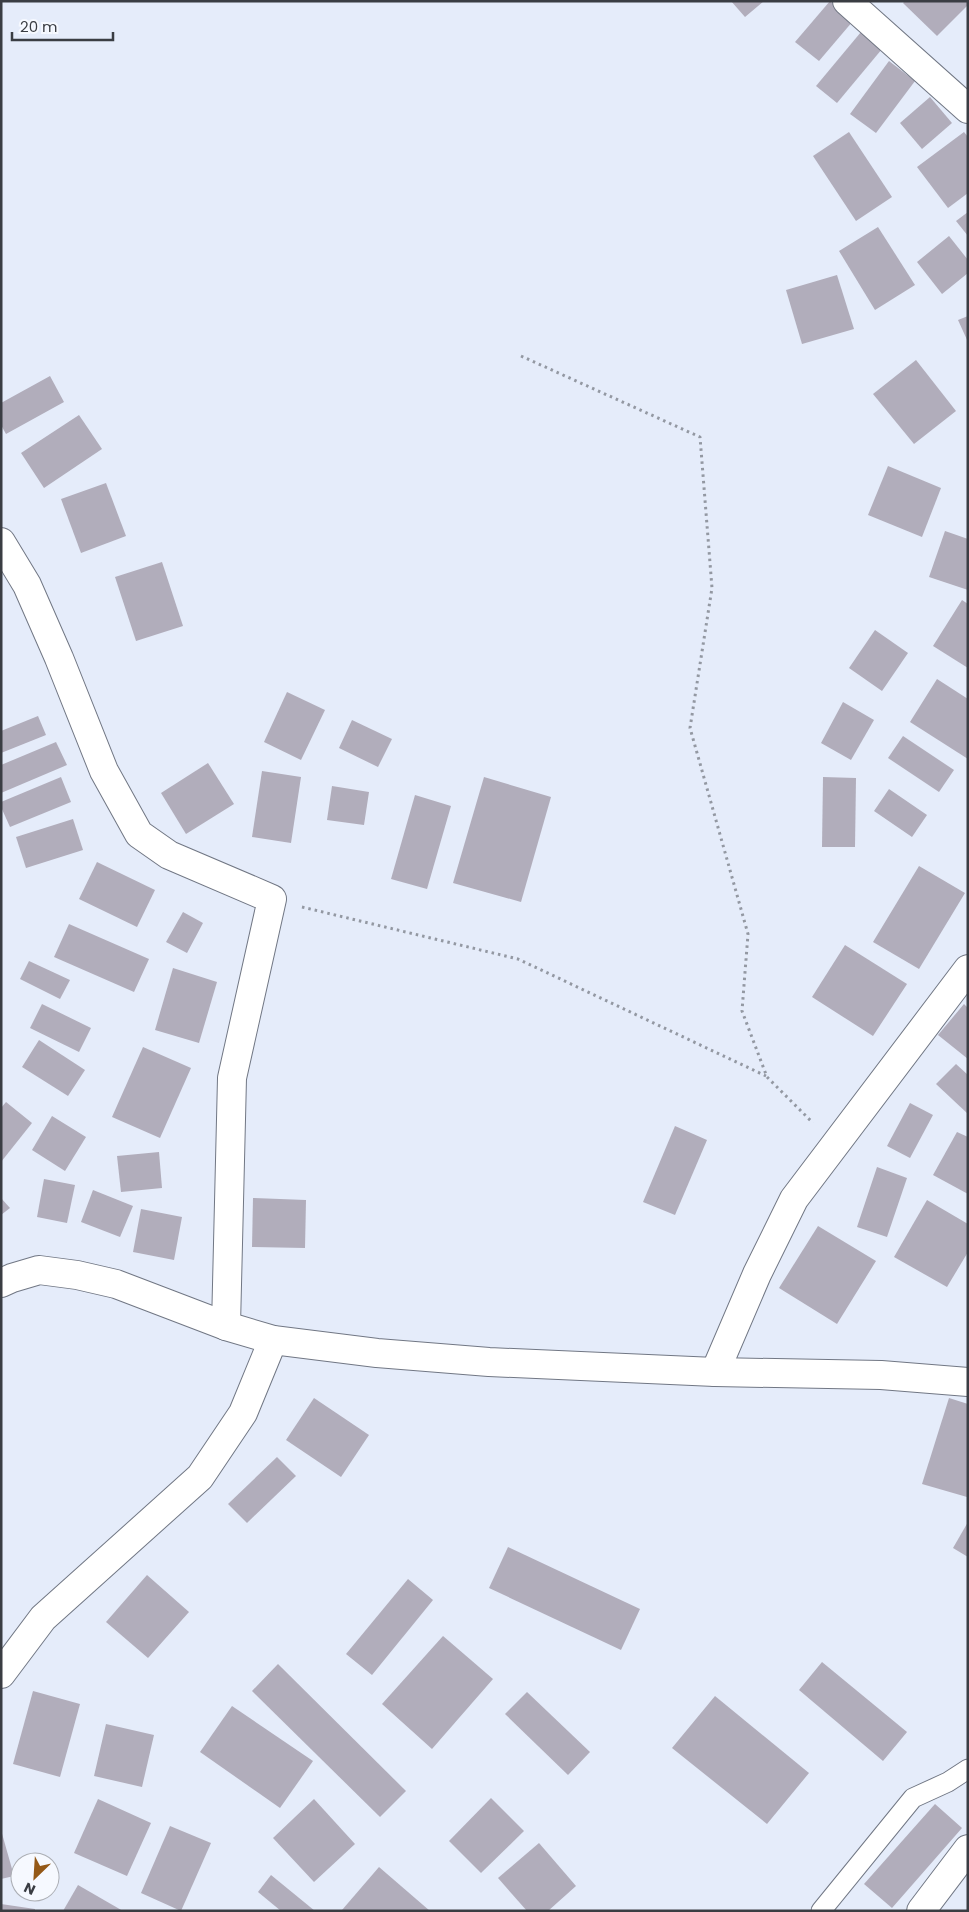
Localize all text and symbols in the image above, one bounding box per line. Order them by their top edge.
scale bar [12,10,114,42]
text: 20 m [20,16,58,37]
north arrow [10,1852,60,1902]
text: N [21,1877,39,1900]

